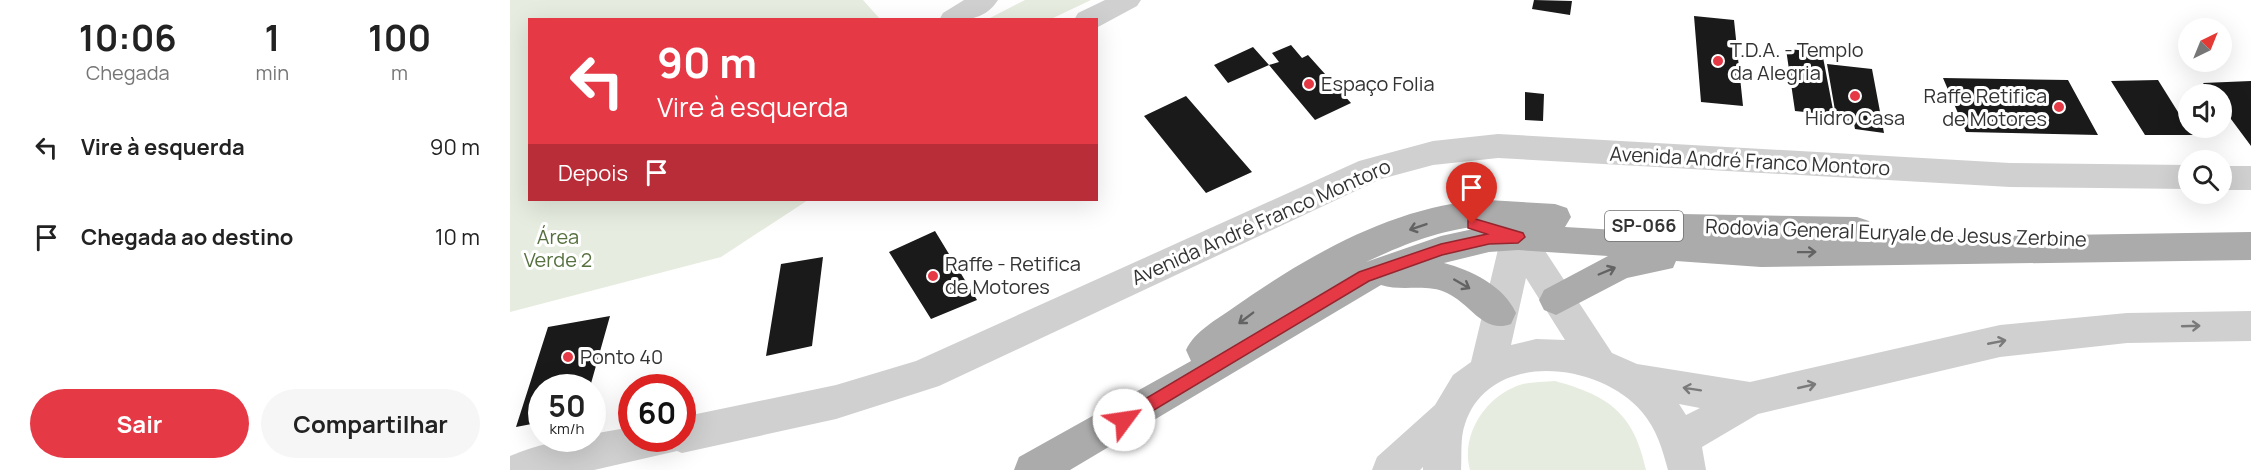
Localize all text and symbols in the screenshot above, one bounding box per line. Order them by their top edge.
text: 10:06 [79,13,177,62]
text: 1 [264,13,280,62]
text: 100 [368,13,431,62]
north arrow [2178,18,2232,72]
map controls [2178,18,2232,204]
text: 90 m [657,33,757,91]
place label: T.D.A. - Templo da Alegria [1730,36,1864,86]
icon: left [558,42,636,120]
marker: T.D.A. - Templo da Alegria [1711,54,1725,68]
text: Chegada [86,59,170,86]
text: min [256,59,289,86]
text: m [391,59,408,86]
place label: Espaço Folia [1321,70,1435,97]
marker: Espaço Folia [1302,77,1316,91]
place label: Raffe Retifica de Motores [1924,82,2047,132]
button: sound [2178,84,2232,138]
text: Vire à esquerda [657,88,848,125]
marker: Hidro Casa [1848,89,1862,103]
marker: Raffe Retifica de Motores [2052,100,2066,114]
place label: Hidro Casa [1805,104,1905,131]
icon: left [30,131,63,164]
text: Vire à esquerda [81,132,245,162]
text: 90 m [430,132,480,162]
street label: Avenida André Franco Montoro [1609,140,1891,181]
button: search [2178,150,2232,204]
street label: Avenida André Franco Montoro [1127,152,1395,291]
icon: arrive [640,156,673,189]
text: Depois [558,158,628,188]
pin [1446,162,1497,224]
icon: arrive [1455,171,1488,204]
road number: SP-066 [1605,211,1683,241]
street label: Rodovia General Euryale de Jesus Zerbine [1705,212,2087,253]
icon: arrive [30,221,63,254]
text: Chegada ao destino [81,222,293,252]
text: 10 m [435,222,480,252]
park label: Área Verde 2 [524,223,592,273]
one-way arrow [1409,223,1428,234]
one-way arrow [1796,247,1816,258]
place label: Raffe - Retifica de Motores [945,250,1081,300]
one-way arrow [1597,265,1615,276]
marker: Raffe - Retifica de Motores [926,269,940,283]
one-way arrow [1453,279,1470,291]
one-way arrow [1239,311,1255,324]
one-way arrow [2181,320,2201,332]
one-way arrow [1987,336,2006,347]
place label: Ponto 40 [580,343,663,370]
marker: Ponto 40 [561,350,575,364]
speed limit sign: 60 [618,374,696,452]
one-way arrow [1797,379,1816,391]
one-way arrow [1683,384,1703,395]
text: 50 [548,385,586,426]
position arrow [1092,388,1156,452]
button: Sair [30,389,249,458]
button: Compartilhar [261,389,480,458]
text: km/h [550,418,584,439]

